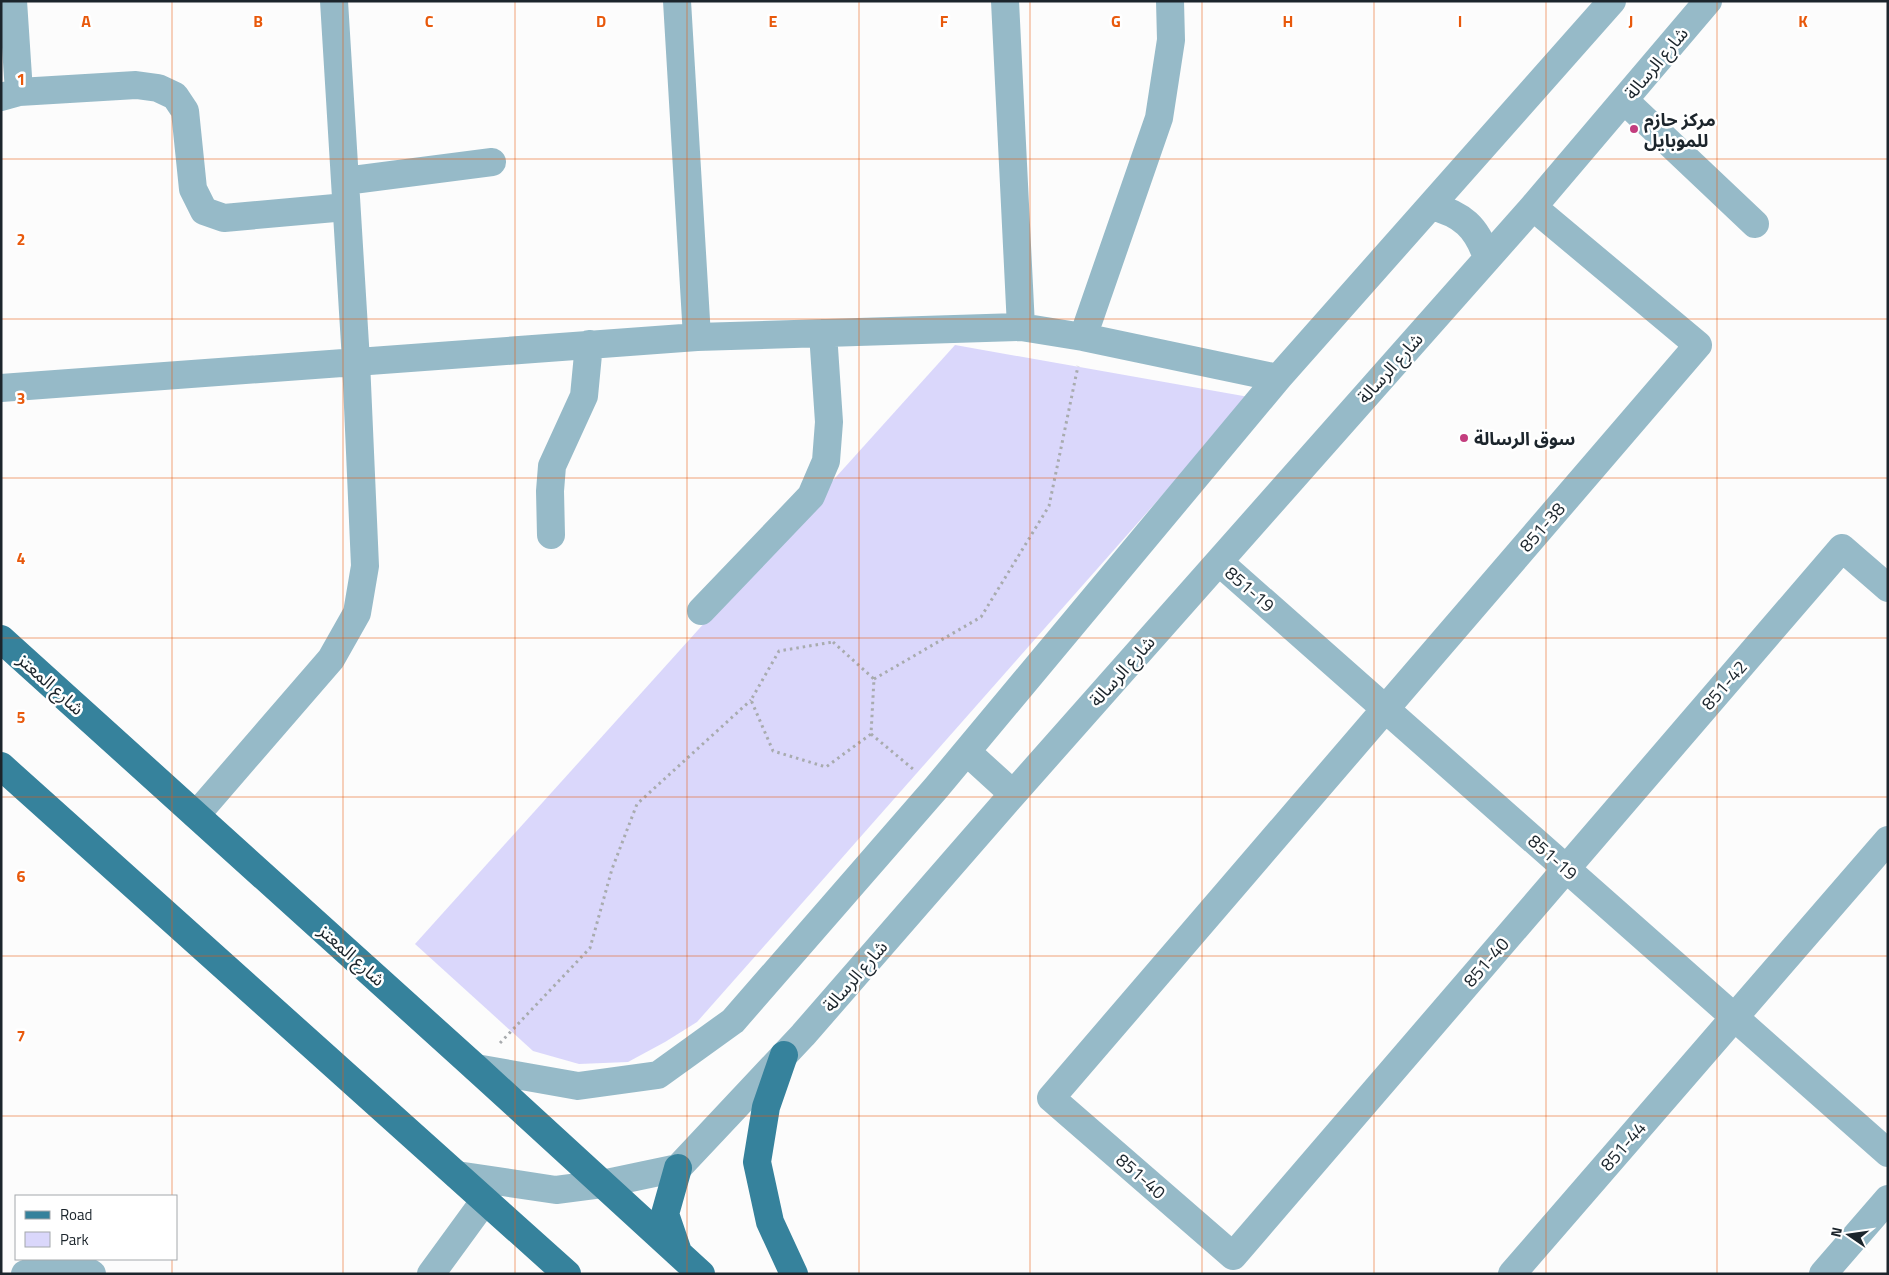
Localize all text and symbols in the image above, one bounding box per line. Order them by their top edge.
text: A [81,9,91,33]
text: B [253,9,263,33]
text: C [425,9,434,33]
text: D [596,9,606,33]
text: E [769,9,778,33]
text: F [940,9,949,33]
text: G [1111,9,1121,33]
text: H [1283,9,1293,33]
text: I [1458,9,1462,33]
text: J [1629,9,1633,33]
text: K [1798,9,1808,33]
street label: شارع الرسالة [1618,21,1695,106]
text: 1 [17,67,25,91]
place label: مركز حازم للموبايل [1644,106,1716,154]
marker: مركز حازم للموبايل [1628,123,1640,135]
text: 2 [17,227,25,251]
street label: شارع الرسالة [1351,327,1430,410]
text: 3 [17,386,25,410]
place label: سوق الرسالة [1474,425,1575,452]
marker: سوق الرسالة [1458,432,1470,444]
street label: 851-38 [1513,496,1571,558]
text: 4 [17,546,26,570]
street label: 851-19 [1219,560,1281,618]
street label: شارع الرسالة [1083,630,1162,713]
street label: شارع المعتز [10,646,90,722]
street label: 851-42 [1695,654,1753,716]
text: 5 [17,705,26,729]
street label: 851-19 [1522,828,1584,886]
text: 6 [17,864,26,888]
street label: شارع المعتز [311,917,391,993]
street label: 851-40 [1457,931,1515,993]
street label: شارع الرسالة [816,934,895,1018]
text: 7 [17,1024,25,1048]
street label: 851-44 [1594,1115,1652,1177]
street label: 851-40 [1110,1147,1172,1205]
legend [15,1195,178,1260]
text: Road [60,1203,92,1226]
north arrow [1824,1210,1874,1260]
text: N [1825,1225,1847,1239]
text: Park [60,1228,89,1251]

